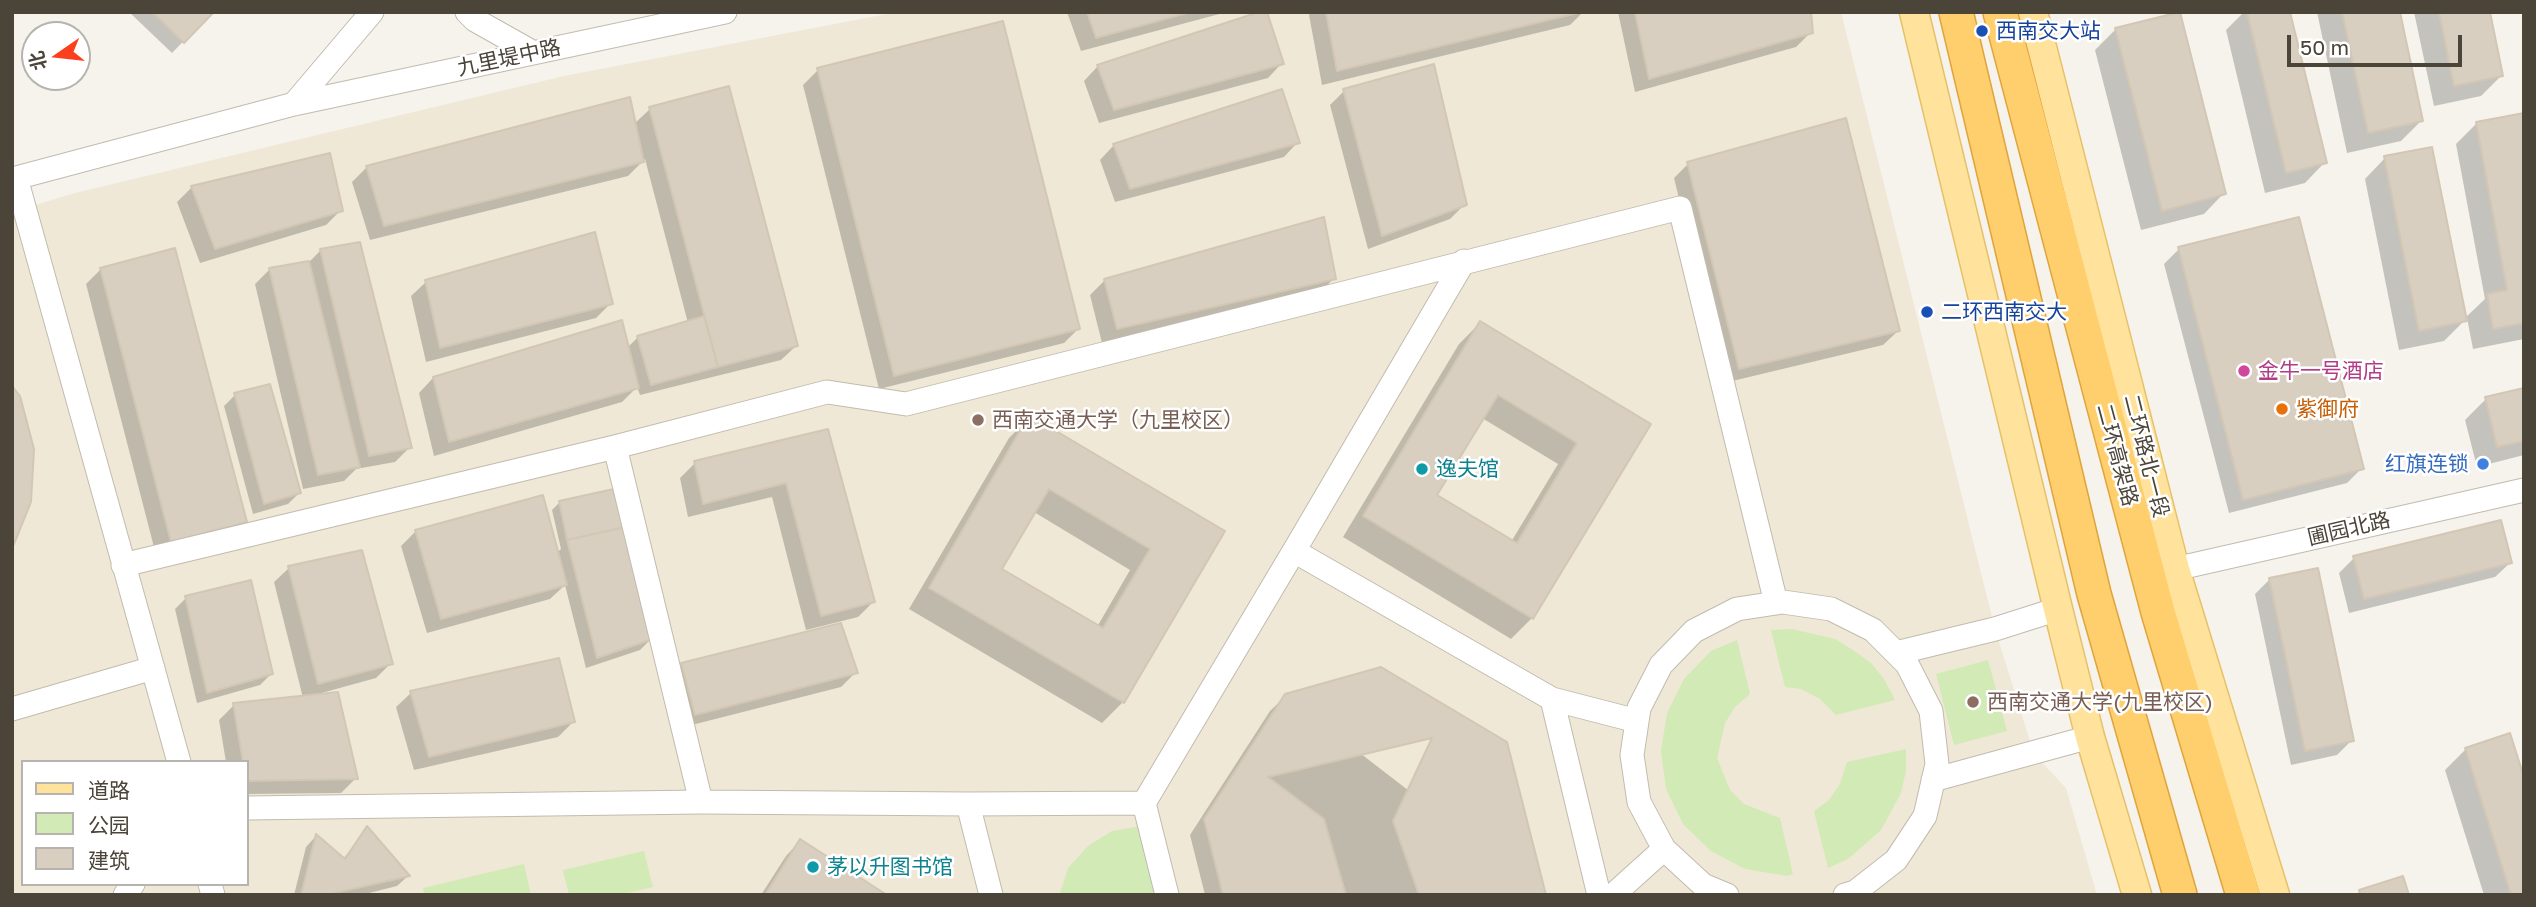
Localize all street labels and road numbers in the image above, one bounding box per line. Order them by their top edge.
street label: 九里堤中路 [455,35,563,81]
street label: 二环路北一段 [2119,392,2173,520]
street label: 二环高架路 [2091,401,2143,509]
street label: 圃园北路 [2305,507,2393,551]

